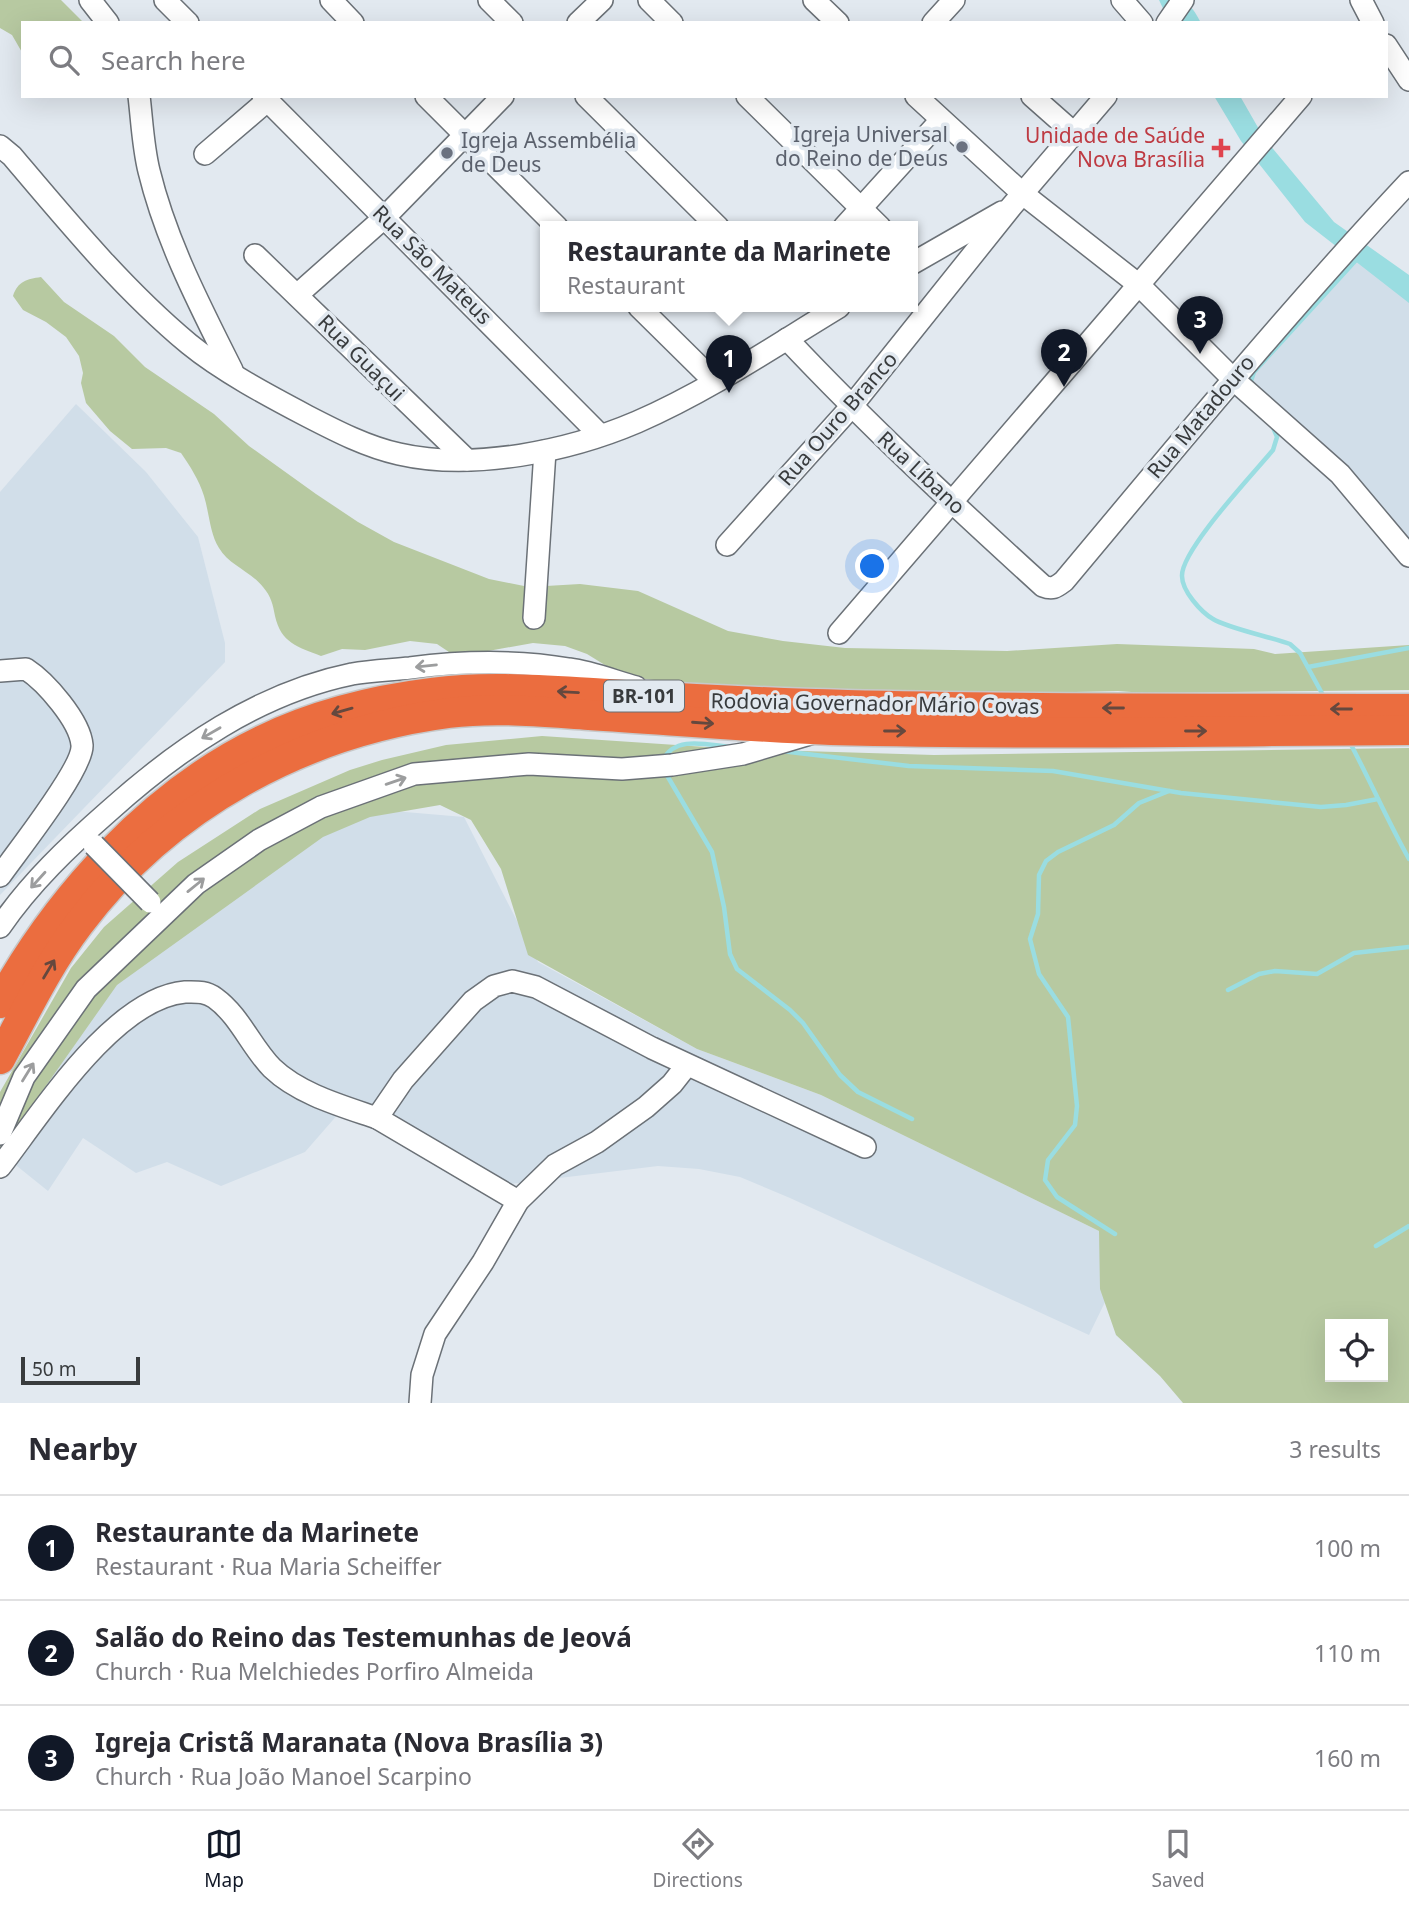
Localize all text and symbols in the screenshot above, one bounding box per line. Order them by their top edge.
search box [21,21,1388,98]
icon: search [45,41,83,79]
text: Search here [101,42,246,78]
place label: Igreja Universal do Reino de Deus [775,120,948,172]
place label: Unidade de Saúde Nova Brasília [1025,121,1205,173]
place label: Igreja Assembélia de Deus [461,126,636,178]
marker: Unidade de Saúde Nova Brasília [1211,138,1231,158]
marker: Igreja Universal do Reino de Deus [954,139,970,155]
marker: Igreja Assembélia de Deus [439,145,455,161]
street label: Rua São Mateus [367,199,498,330]
popup [540,221,918,312]
text: Restaurante da Marinete [567,233,891,269]
text: Restaurant [567,269,685,301]
pin: 3 [1177,296,1223,354]
street label: Rua Guaçui [312,308,411,407]
pin: 2 [1041,329,1087,387]
pin: 1 [706,335,752,393]
street label: Rua Ouro Branco [771,346,903,491]
street label: Rua Matadouro [1140,349,1260,484]
street label: Rua Líbano [872,424,971,520]
your location [855,549,889,583]
one-way arrow [415,659,437,672]
road number: BR-101 [604,680,684,712]
one-way arrow [557,685,579,698]
street label: Rodovia Governador Mário Covas [710,686,1040,720]
one-way arrow [1102,701,1125,715]
one-way arrow [1330,702,1353,716]
one-way arrow [331,705,354,718]
one-way arrow [691,717,713,730]
one-way arrow [883,724,906,738]
one-way arrow [1184,725,1207,738]
one-way arrow [201,726,221,740]
one-way arrow [384,774,406,786]
one-way arrow [30,870,46,888]
one-way arrow [186,878,204,893]
one-way arrow [42,959,56,979]
one-way arrow [21,1063,36,1082]
map controls [1325,1319,1388,1382]
button: locate [1325,1319,1388,1382]
scale bar [21,1354,140,1386]
text: 50 m [32,1356,76,1382]
text: Nearby [28,1428,137,1469]
text: 3 results [1289,1433,1381,1465]
text: Restaurante da Marinete [95,1514,419,1550]
text: 1 [44,1532,58,1564]
text: 100 m [1314,1532,1381,1564]
text: Restaurant · Rua Maria Scheiffer [95,1550,442,1582]
text: Salão do Reino das Testemunhas de Jeová [95,1619,632,1655]
text: 2 [44,1637,58,1669]
text: 110 m [1314,1637,1381,1669]
text: Church · Rua Melchiedes Porfiro Almeida [95,1655,534,1687]
text: Igreja Cristã Maranata (Nova Brasília 3) [95,1724,603,1760]
text: 3 [44,1742,58,1774]
text: 160 m [1314,1742,1381,1774]
text: Church · Rua João Manoel Scarpino [95,1760,472,1792]
tab: Map [204,1825,244,1893]
tab: Directions [653,1825,743,1893]
tab: Saved [1151,1825,1205,1893]

